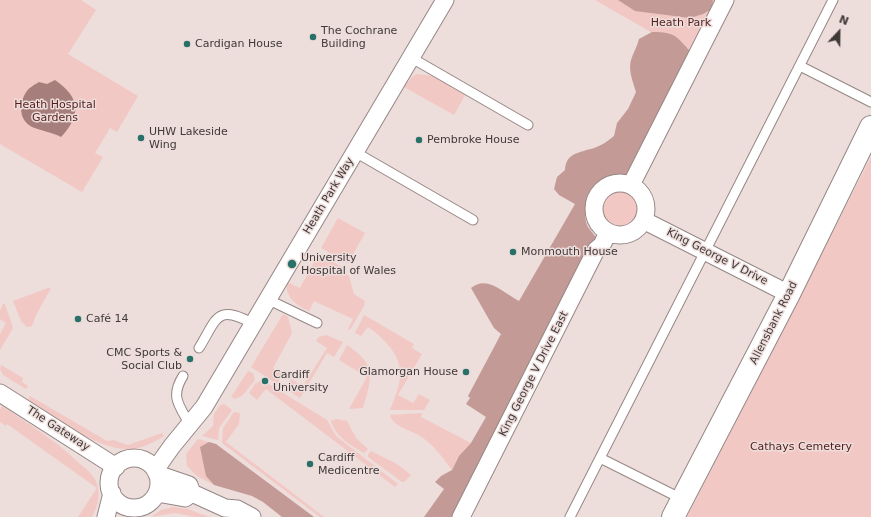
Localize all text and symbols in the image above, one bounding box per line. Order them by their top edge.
north arrow [819,12,859,52]
text: N [837,13,850,28]
park label: Heath Park [651,16,711,30]
place label: The Cochrane Building [321,24,397,50]
marker: The Cochrane Building [308,32,318,42]
place label: Cardigan House [195,37,282,51]
marker: Cardigan House [182,39,192,49]
park label: Heath Hospital Gardens [14,98,96,124]
place label: UHW Lakeside Wing [149,125,228,151]
marker: UHW Lakeside Wing [136,133,146,143]
place label: Pembroke House [427,133,519,147]
marker: Pembroke House [414,135,424,145]
street label: Heath Park Way [301,155,357,237]
street label: King George V Drive [664,226,770,288]
place label: Monmouth House [521,245,618,259]
marker: Monmouth House [508,247,518,257]
place label: University Hospital of Wales [301,251,396,277]
marker: University Hospital of Wales [286,258,298,270]
street label: Allensbank Road [747,279,801,367]
street label: King George V Drive East [497,309,571,439]
place label: Café 14 [86,312,129,326]
marker: Café 14 [73,314,83,324]
place label: CMC Sports & Social Club [106,346,182,372]
marker: CMC Sports & Social Club [185,354,195,364]
place label: Glamorgan House [359,365,458,379]
marker: Glamorgan House [461,367,471,377]
place label: Cardiff University [273,368,328,394]
marker: Cardiff University [260,376,270,386]
street label: The Gateway [24,404,92,454]
park label: Cathays Cemetery [750,440,852,454]
place label: Cardiff Medicentre [318,451,379,477]
marker: Cardiff Medicentre [305,459,315,469]

